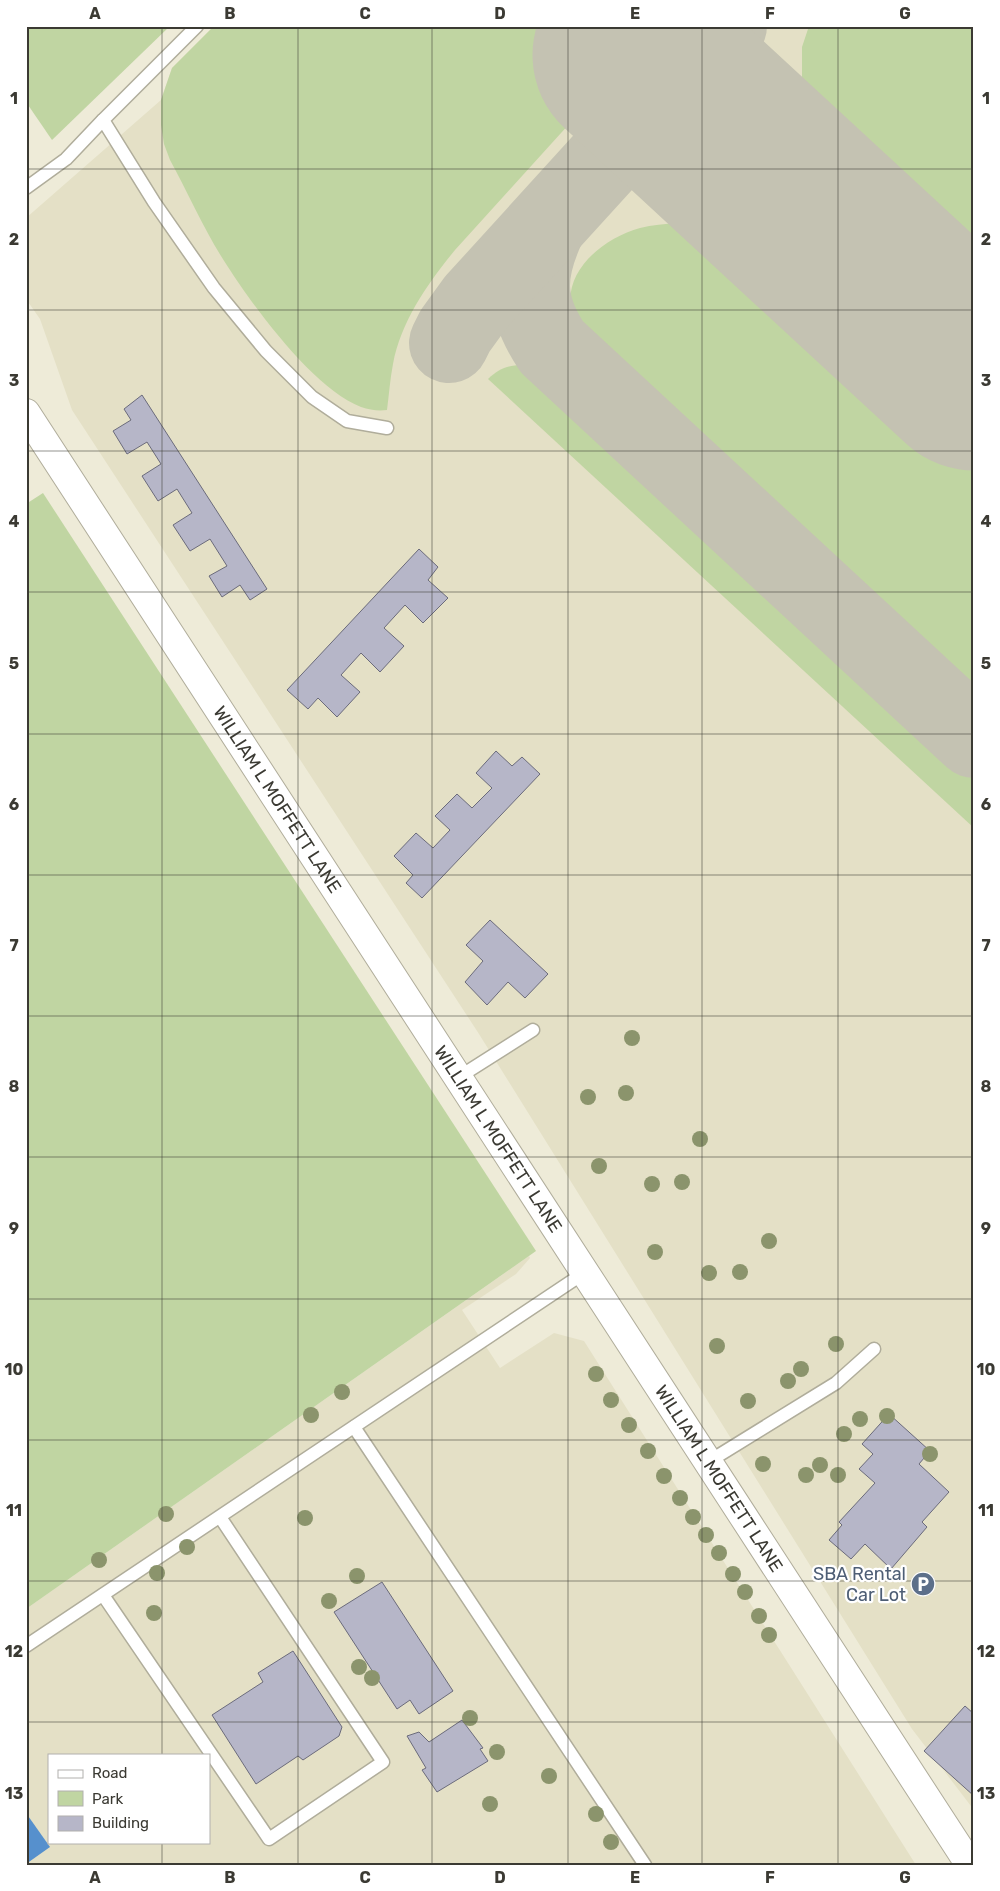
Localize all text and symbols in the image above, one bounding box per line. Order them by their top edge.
text: A [89,4,101,23]
text: B [224,4,236,23]
text: C [359,4,371,23]
text: D [494,4,506,23]
text: E [630,4,640,23]
text: F [765,4,775,23]
text: G [899,4,911,23]
text: 1 [10,89,18,108]
text: 1 [982,89,990,108]
text: 2 [9,230,19,249]
text: 2 [981,230,991,249]
text: 3 [9,371,19,390]
text: 3 [981,371,991,390]
text: 4 [9,512,20,531]
text: 4 [981,512,992,531]
text: 5 [9,654,19,673]
text: 5 [981,654,991,673]
street label: WILLIAM L MOFFETT LANE [209,702,346,897]
text: 6 [9,795,19,814]
text: 6 [981,795,991,814]
text: 7 [9,936,19,955]
text: 7 [981,936,991,955]
street label: WILLIAM L MOFFETT LANE [429,1042,567,1237]
text: 8 [9,1077,20,1096]
text: 8 [981,1077,992,1096]
text: 9 [9,1219,19,1238]
text: 9 [981,1219,991,1238]
text: 10 [5,1360,24,1379]
text: 10 [977,1360,996,1379]
street label: WILLIAM L MOFFETT LANE [650,1381,788,1576]
text: 11 [6,1501,22,1520]
text: 11 [978,1501,994,1520]
place label: SBA Rental Car Lot [813,1563,906,1606]
parking icon: SBA Rental Car Lot [910,1571,936,1597]
text: 12 [5,1642,23,1661]
text: 12 [977,1642,995,1661]
legend [48,1754,210,1844]
text: Road [92,1764,128,1782]
text: 13 [5,1784,23,1803]
text: 13 [977,1784,995,1803]
text: Park [92,1790,123,1808]
text: Building [92,1814,149,1832]
text: A [89,1868,101,1887]
text: B [224,1868,236,1887]
text: C [359,1868,371,1887]
text: D [494,1868,506,1887]
text: E [630,1868,640,1887]
text: F [765,1868,775,1887]
text: G [899,1868,911,1887]

